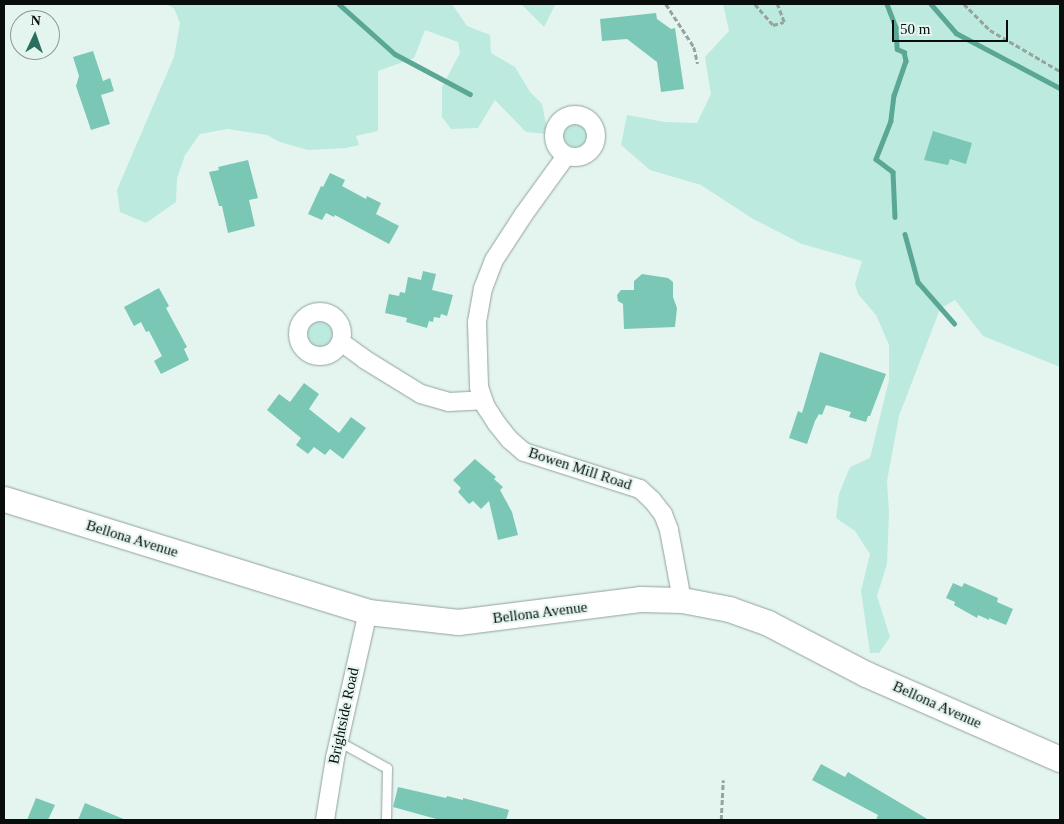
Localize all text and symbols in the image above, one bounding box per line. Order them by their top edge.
north arrow [10,10,60,60]
scale bar [894,10,1010,42]
text: N [30,13,41,28]
text: 50 m [900,21,930,37]
street label: Bowen Mill Road [526,444,634,494]
street label: Bellona Avenue [83,516,181,562]
street label: Bellona Avenue [491,598,589,628]
street label: Brightside Road [325,666,363,766]
street label: Bellona Avenue [890,677,984,733]

